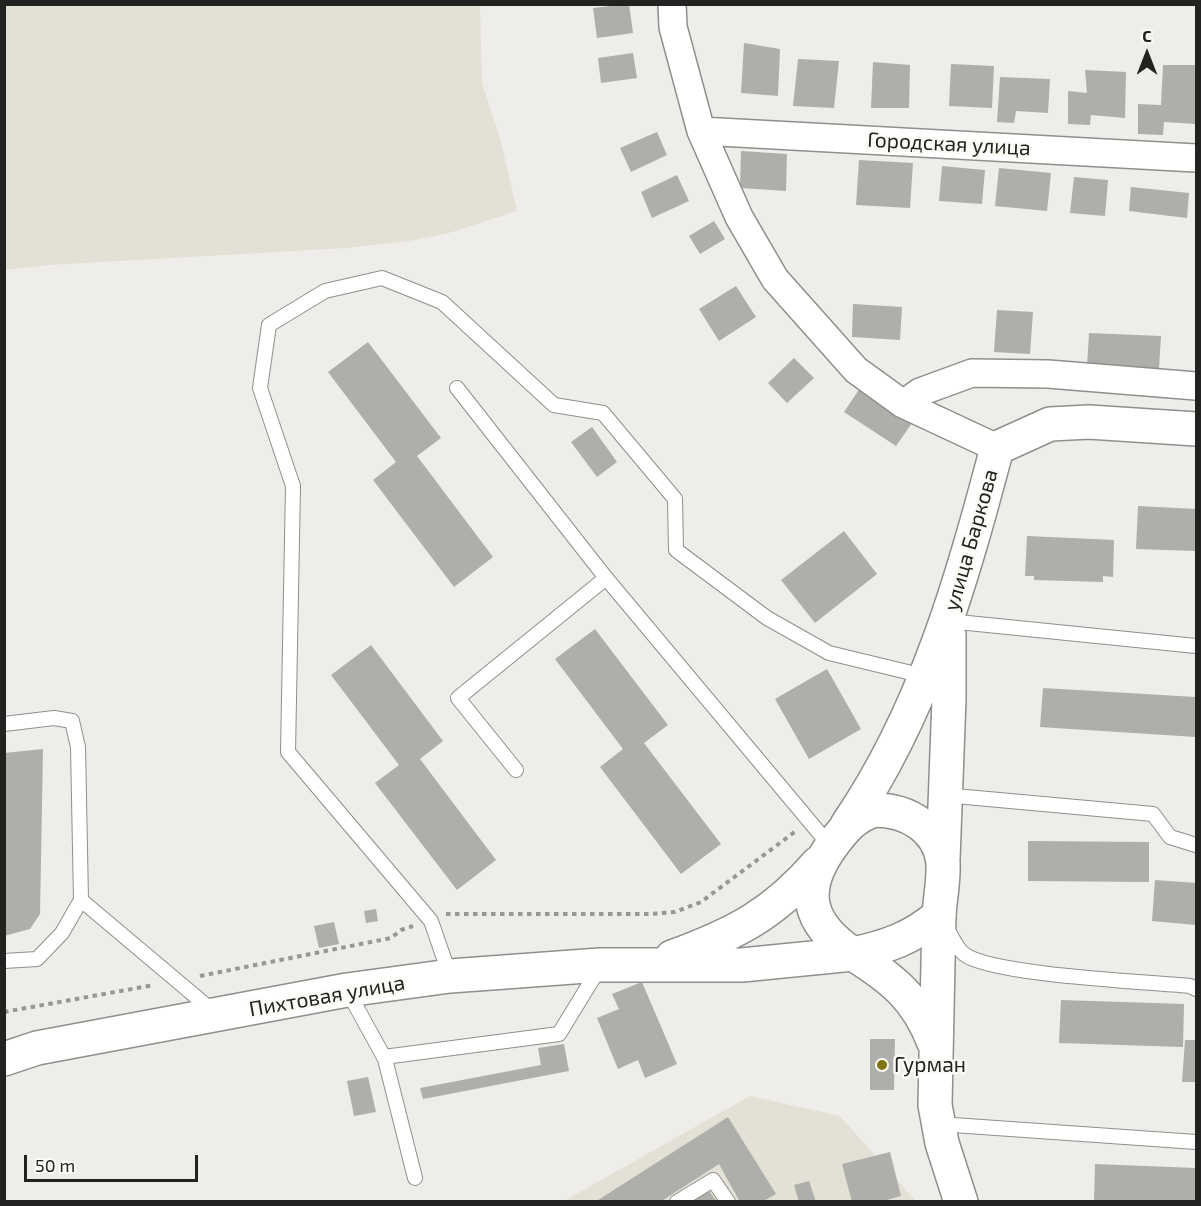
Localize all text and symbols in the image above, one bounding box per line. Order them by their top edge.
north arrow [1117,24,1177,84]
text: С [1142,26,1152,45]
street label: Городская улица [867,127,1031,161]
street label: улица Баркова [939,466,1003,614]
street label: Пихтовая улица [247,970,407,1022]
place label: Гурман [894,1052,966,1078]
marker: Гурман [875,1058,889,1072]
scale bar [27,1143,201,1181]
text: 50 m [35,1154,75,1176]

